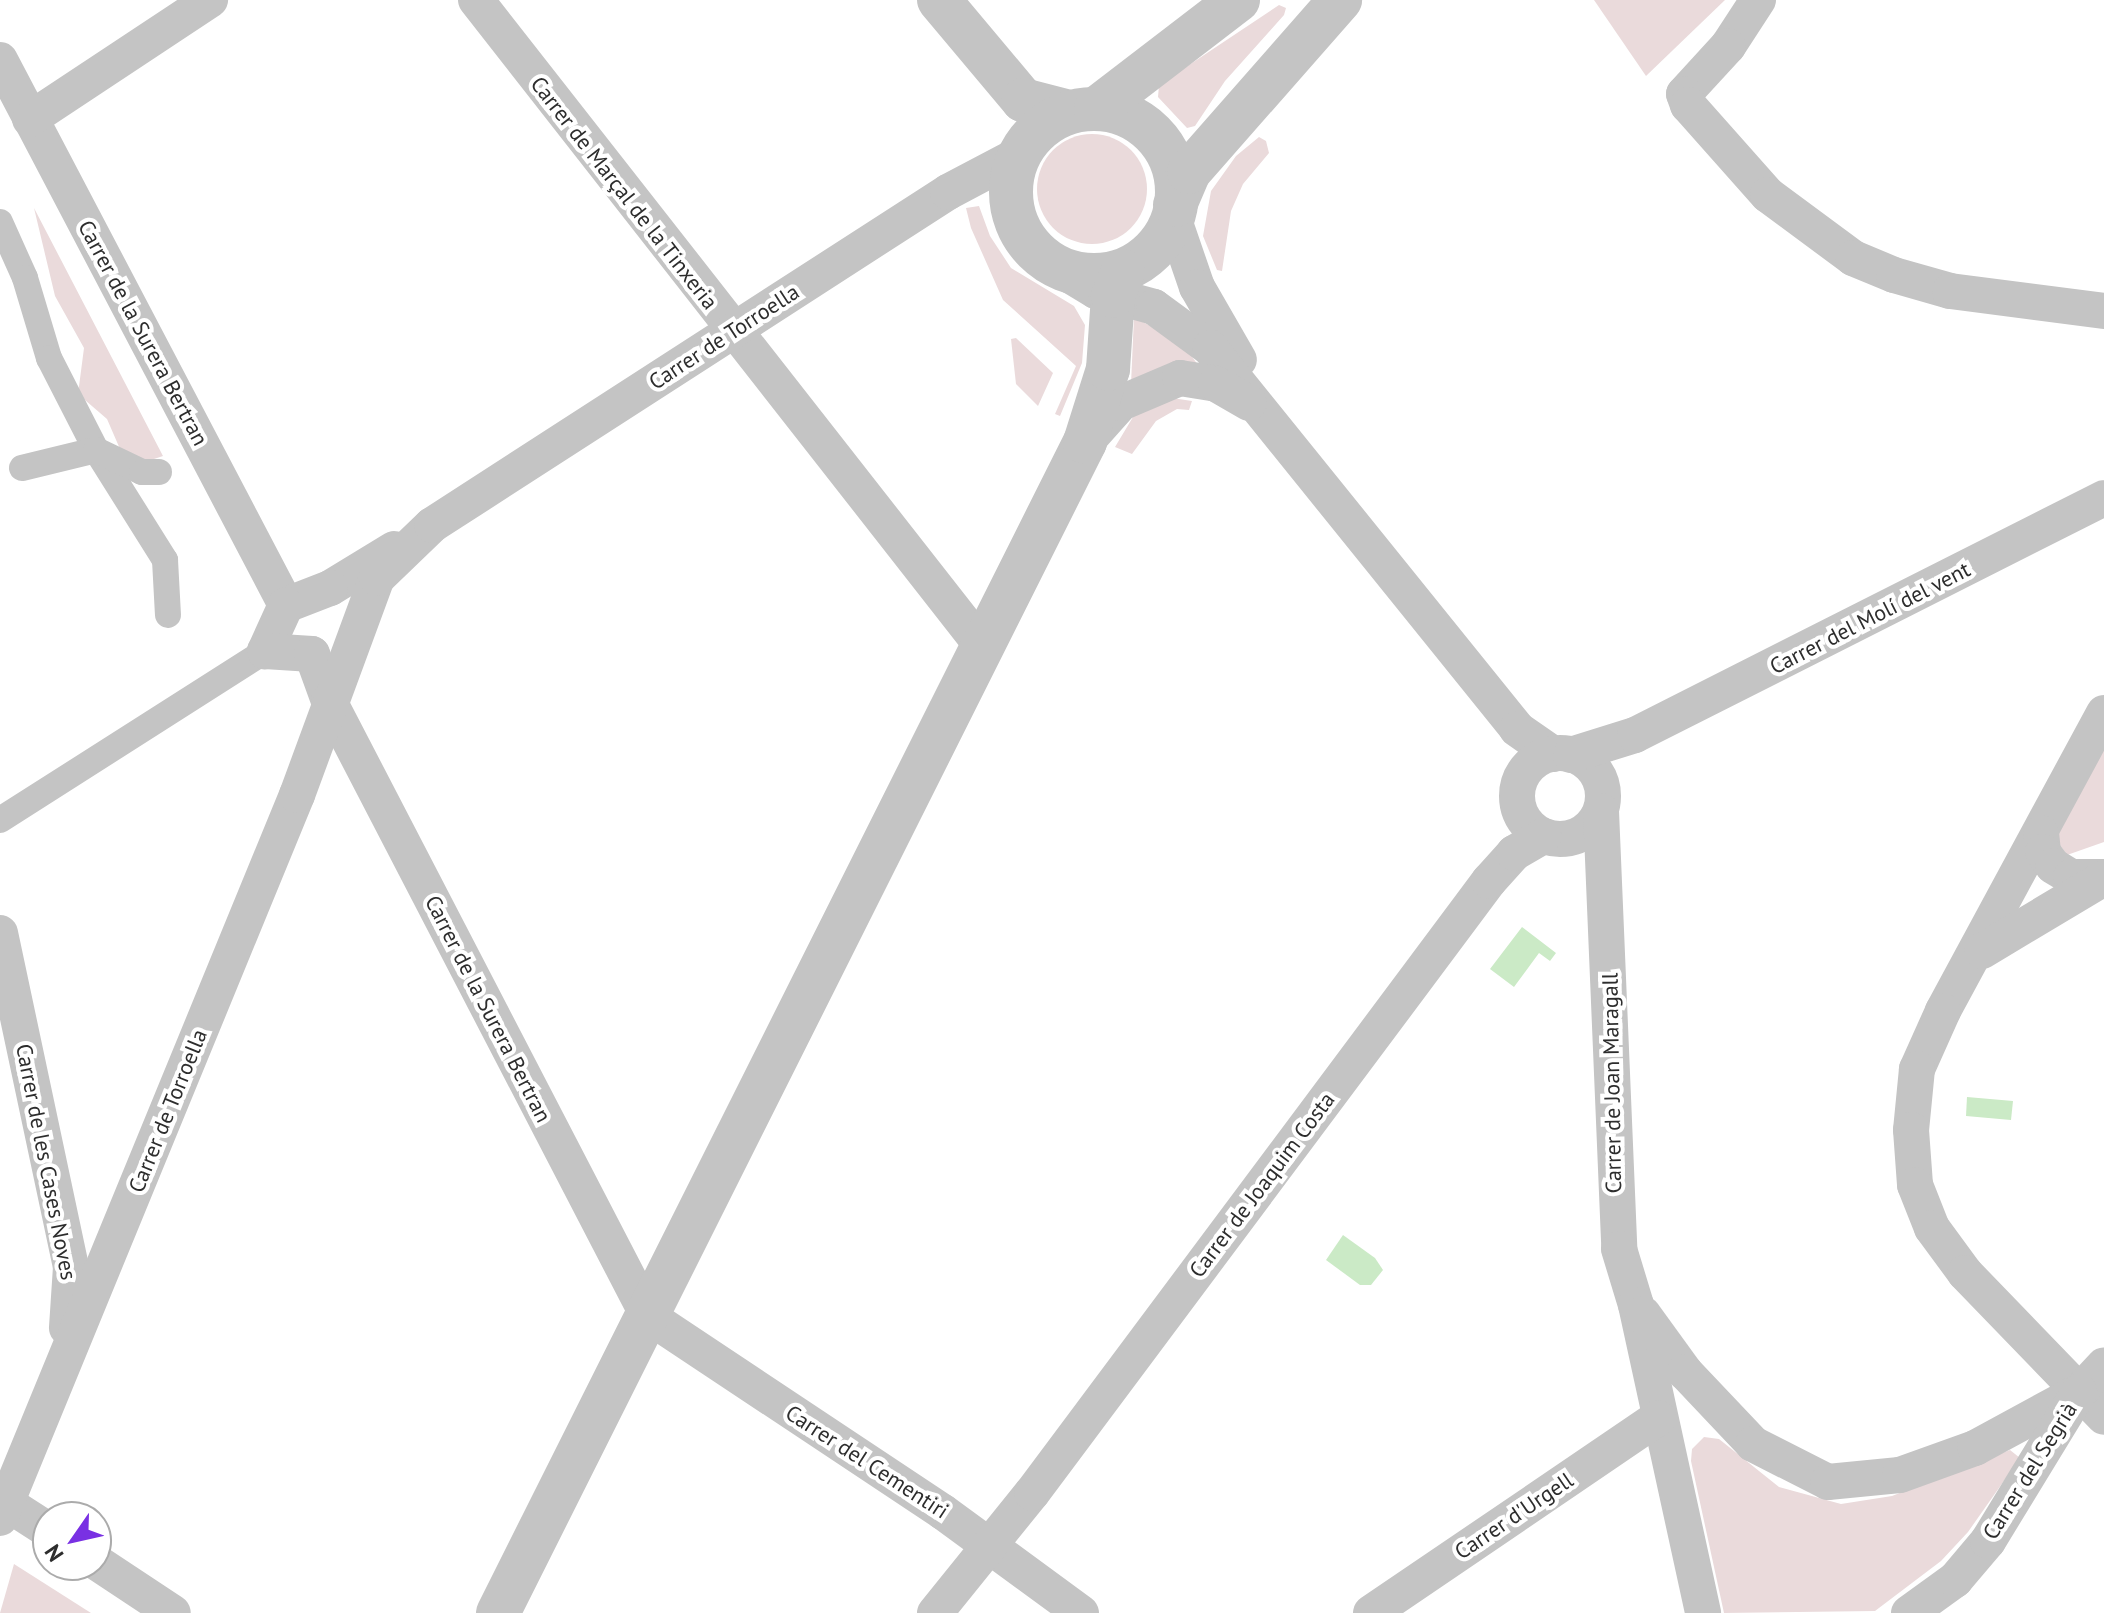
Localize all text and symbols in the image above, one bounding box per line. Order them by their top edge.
street label: Carrer de Marçal de la Tinxeria [525,71,723,315]
street label: Carrer de la Surera Bertran [72,216,214,450]
street label: Carrer de Torroella [644,278,804,396]
street label: Carrer del Molí del vent [1765,556,1975,680]
street label: Carrer de la Surera Bertran [419,891,557,1127]
street label: Carrer de Joan Maragall [1597,972,1627,1194]
street label: Carrer de Torroella [123,1025,213,1197]
street label: Carrer de les Cases Noves [10,1042,82,1282]
street label: Carrer de Joaquim Costa [1184,1087,1340,1283]
street label: Carrer del Segrià [1977,1398,2083,1544]
street label: Carrer del Cementiri [781,1400,953,1524]
street label: Carrer d'Urgell [1450,1467,1578,1565]
north arrow [32,1501,112,1581]
text: N [38,1539,69,1567]

